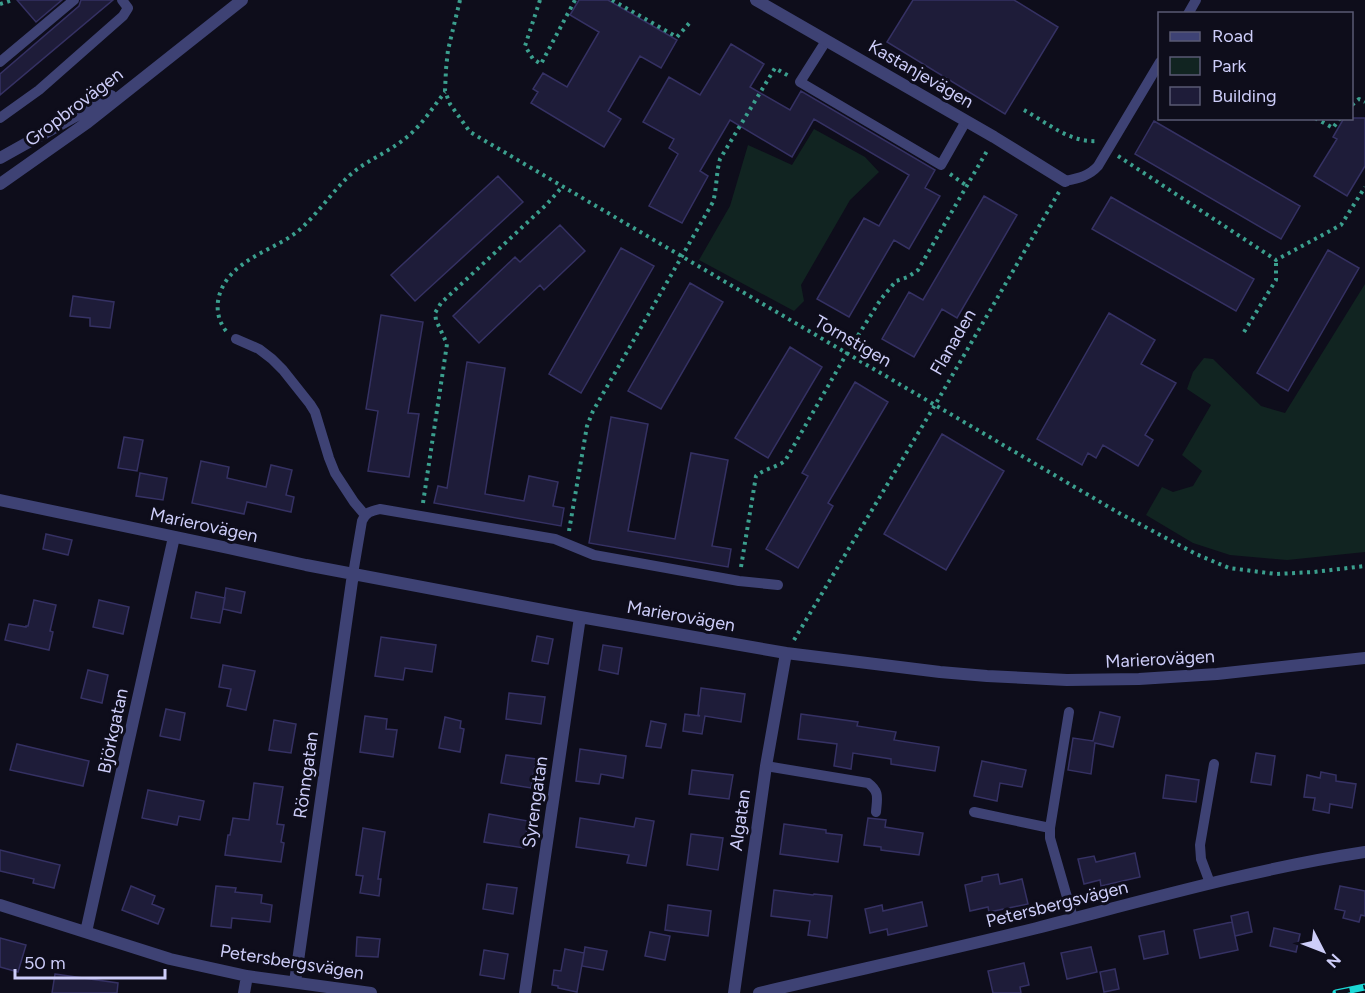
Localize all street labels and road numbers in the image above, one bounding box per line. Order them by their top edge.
street label: Kastanjevägen [864,35,978,113]
street label: Gropbrovägen [21,63,127,151]
street label: Flanaden [925,305,981,379]
street label: Tornstigen [811,310,895,372]
street label: Marierovägen [148,503,260,547]
street label: Marierovägen [625,596,737,636]
street label: Marierovägen [1105,645,1215,673]
street label: Björkgatan [93,686,133,776]
street label: Rönngatan [289,730,323,820]
street label: Syrengatan [518,755,552,849]
street label: Algatan [725,788,755,852]
street label: Petersbergsvägen [984,876,1130,932]
street label: Petersbergsvägen [218,940,366,984]

